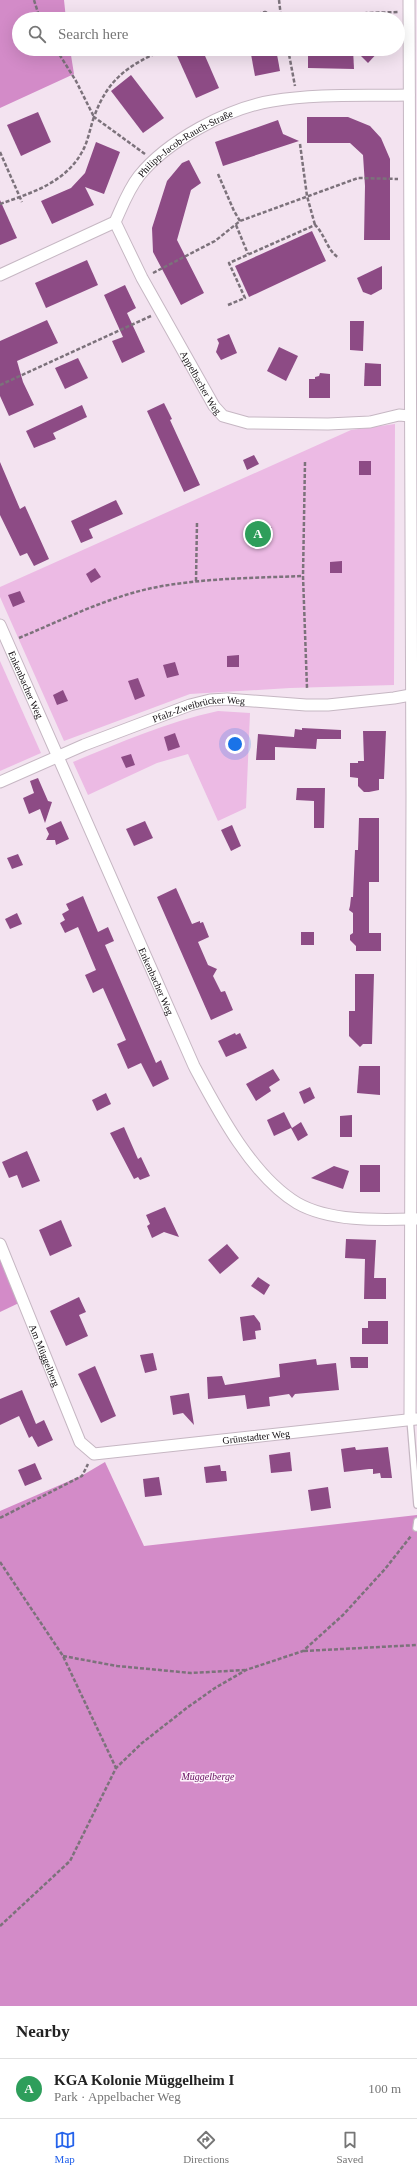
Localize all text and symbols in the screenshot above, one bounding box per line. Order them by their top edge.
search box [12,12,405,56]
icon: search [26,23,48,45]
text: Search here [58,26,128,42]
street label: Philipp-Jacob-Rauch-Straße [135,107,235,179]
street label: Appelbacher Weg [178,349,224,416]
pin: A [245,519,271,549]
street label: Enkenbacher Weg [7,649,46,720]
street label: Pfalz-Zweibrücker Weg [151,694,245,724]
your location [225,734,245,754]
street label: Enkenbacher Weg [137,946,176,1017]
street label: Am Müggelberg [27,1322,62,1388]
street label: Grünstadter Weg [222,1427,290,1446]
park label: Müggelberge [181,1771,235,1782]
text: Nearby [16,2022,70,2041]
text: KGA Kolonie Müggelheim I [54,2072,234,2088]
text: A [24,2081,34,2096]
text: 100 m [368,2081,401,2096]
text: Park · Appelbacher Weg [54,2089,181,2104]
tab: Map [54,2129,76,2165]
tab: Directions [183,2129,229,2165]
tab: Saved [336,2129,363,2165]

